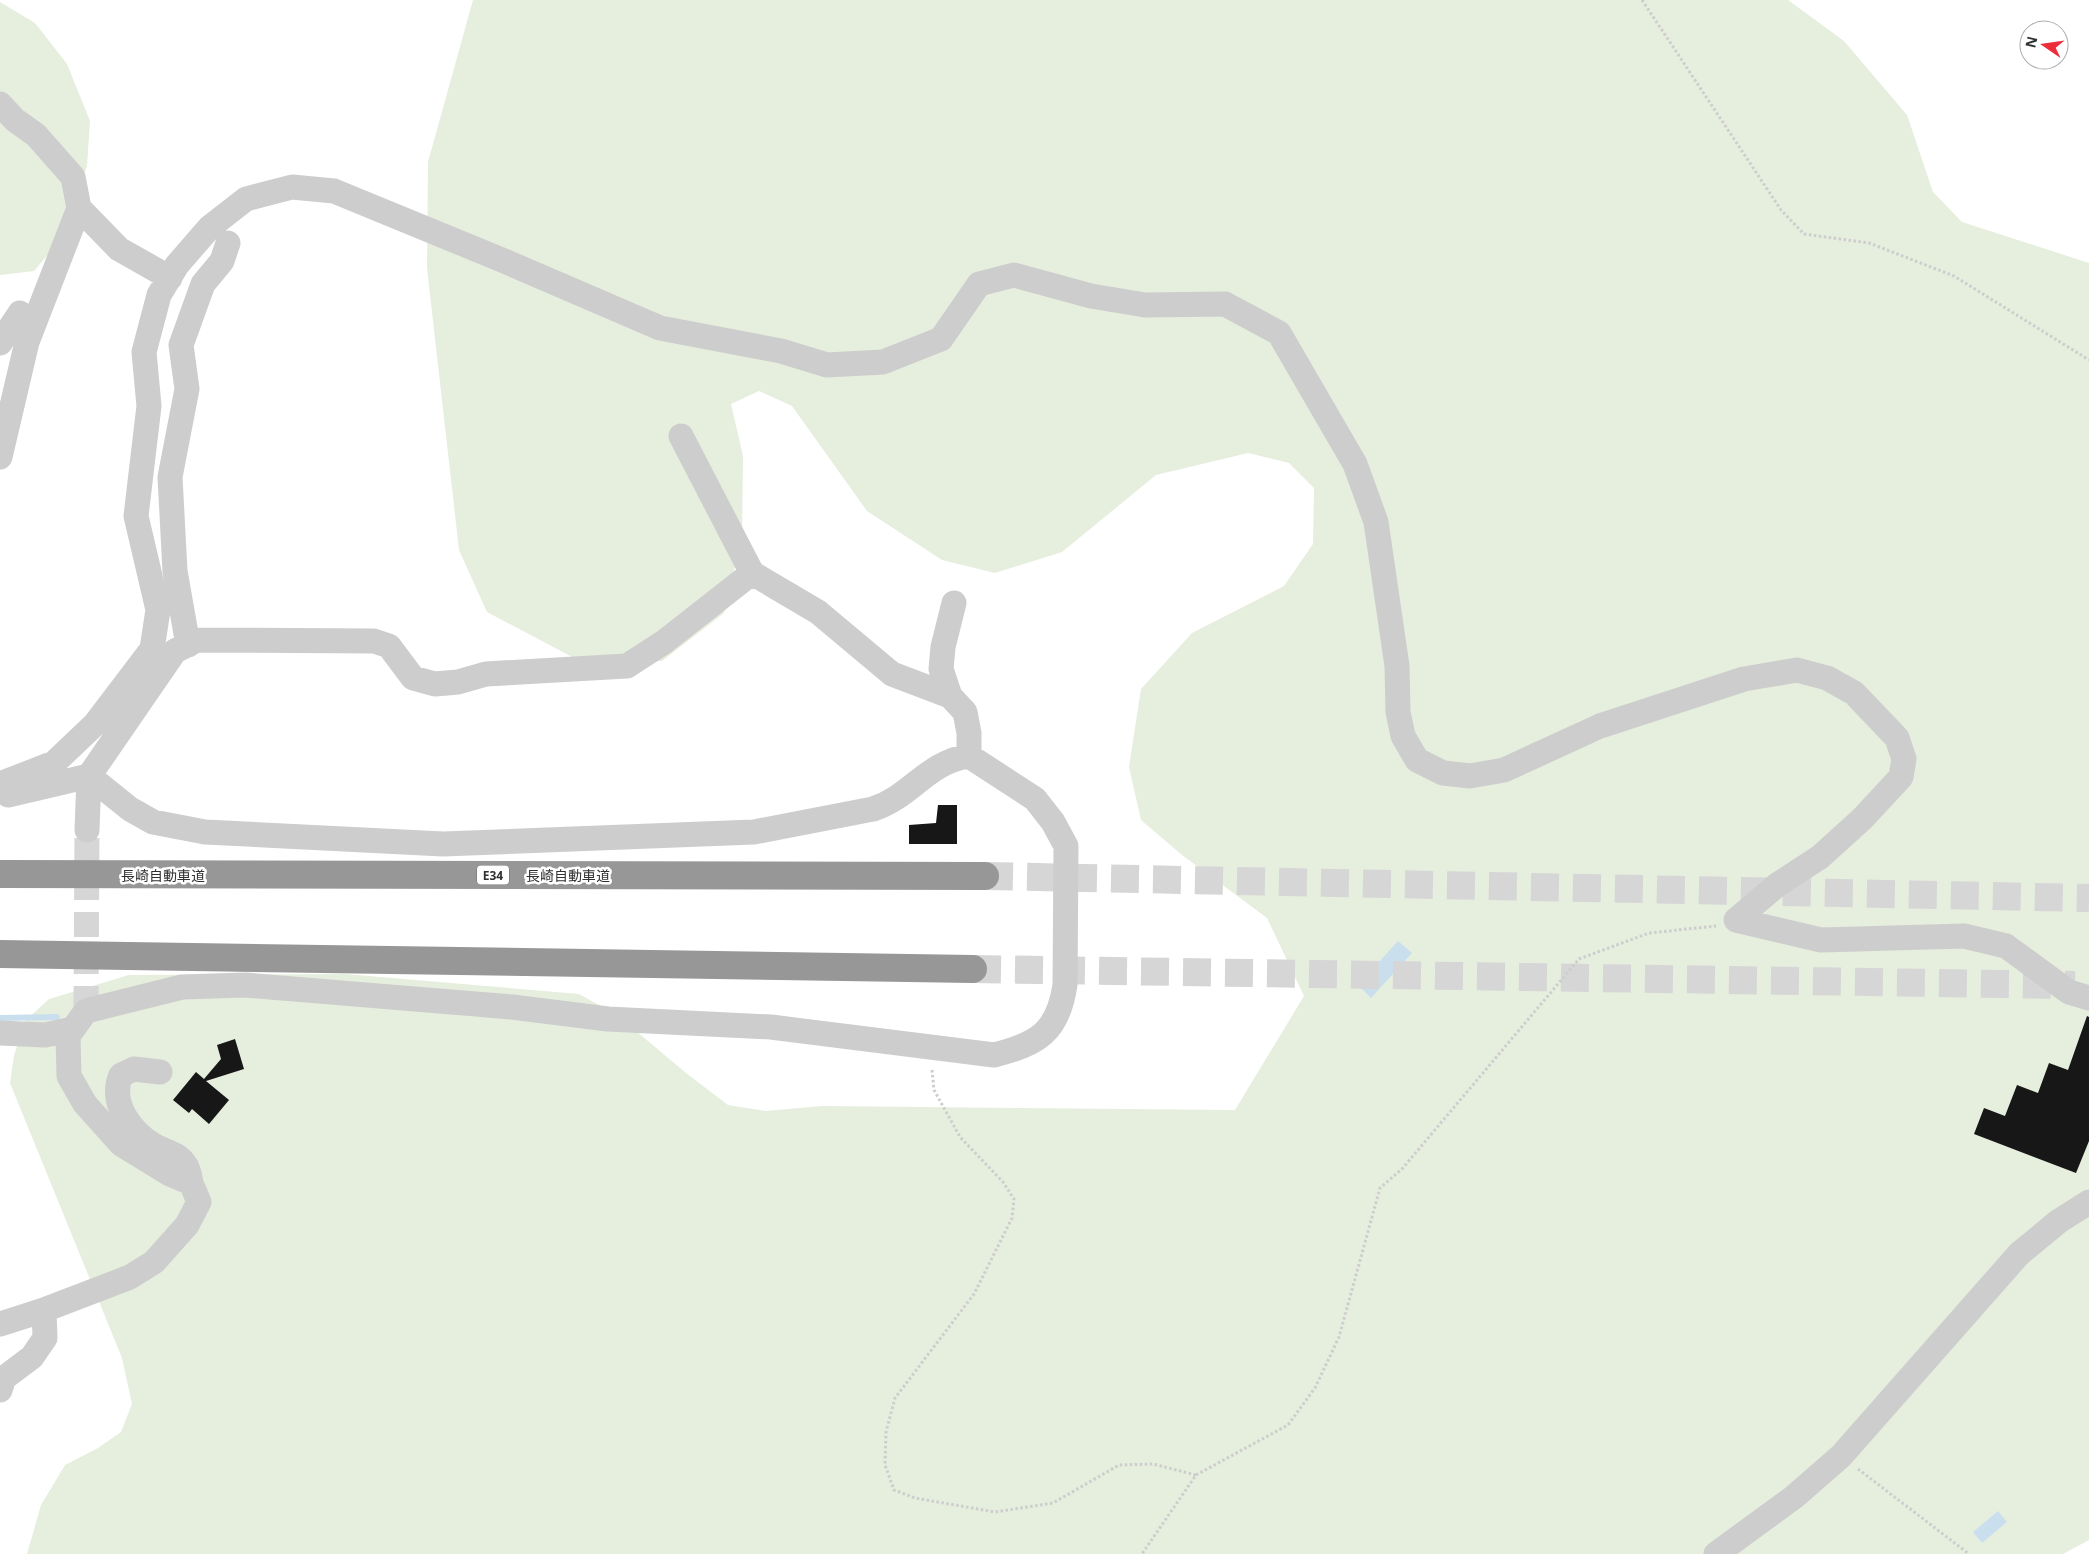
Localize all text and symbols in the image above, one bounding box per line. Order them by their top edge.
north arrow [2019,20,2069,70]
text: N [2020,34,2041,50]
street label: 長崎自動車道 [121,866,205,885]
road number: E34 [477,866,509,884]
street label: 長崎自動車道 [526,866,610,885]

